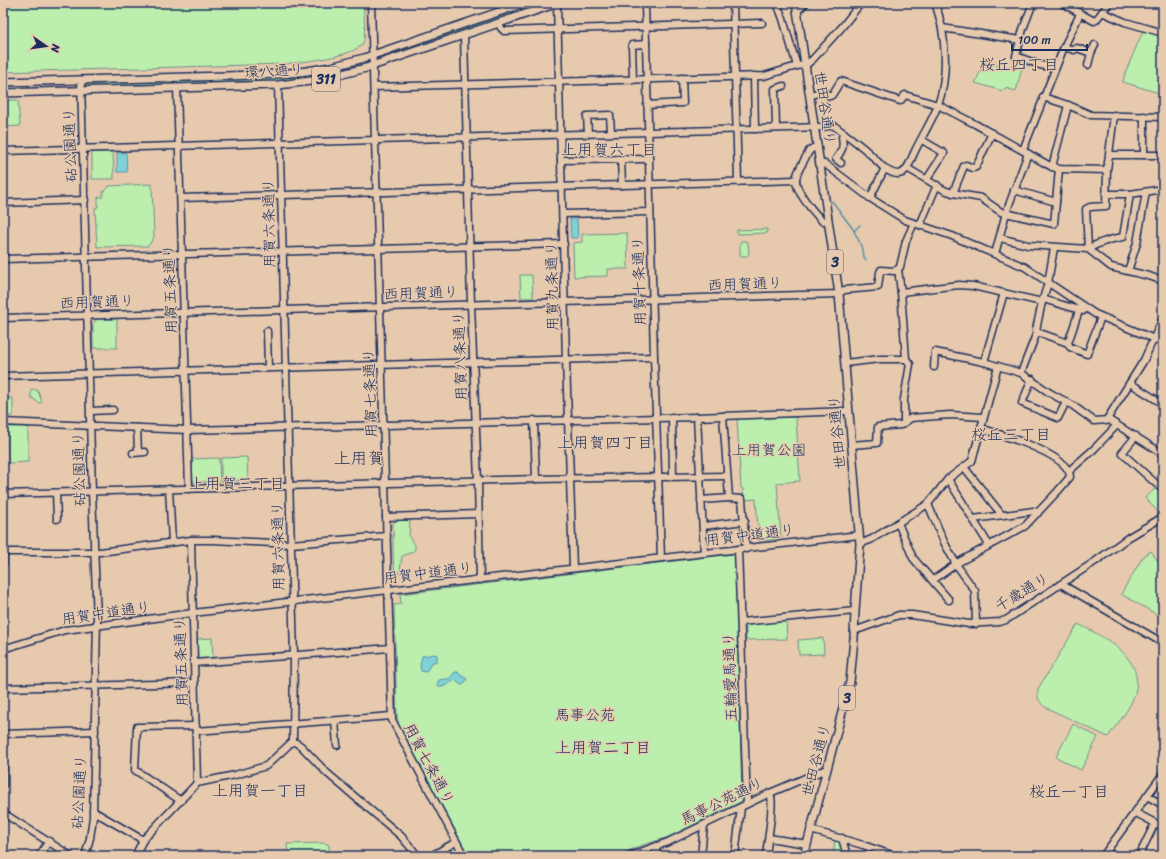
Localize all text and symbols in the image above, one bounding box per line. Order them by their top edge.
north arrow [26,26,66,66]
scale bar [1012,26,1087,52]
text: 100 m [1018,29,1051,51]
text: N [45,41,66,54]
district label: 桜丘四丁目 [979,50,1059,79]
street label: 環八通り [243,56,305,86]
road number: 311 [312,67,340,91]
street label: 世田谷通り [807,69,843,147]
street label: 砧公園通り [56,107,84,183]
district label: 上用賀六丁目 [561,135,657,164]
street label: 用賀六条通り [255,178,283,268]
street label: 用賀十条通り [624,236,654,326]
street label: 用賀九条通り [538,241,566,331]
street label: 用賀五条通り [155,244,185,334]
road number: 3 [827,250,843,274]
street label: 西用賀通り [707,270,783,298]
street label: 西用賀通り [383,279,459,307]
street label: 西用賀通り [59,288,135,316]
street label: 用賀八条通り [445,311,475,401]
street label: 用賀七条通り [355,348,385,438]
street label: 世田谷通り [821,394,853,470]
district label: 桜丘三丁目 [971,420,1051,449]
district label: 上用賀四丁目 [557,428,653,457]
street label: 砧公園通り [65,431,93,507]
park label: 上用賀公園 [731,437,807,463]
district label: 上用賀 [334,443,385,473]
district label: 上用賀三丁目 [189,469,285,498]
street label: 用賀六条通り [264,501,292,591]
street label: 用賀中道通り [704,517,796,553]
street label: 用賀中道通り [382,555,474,591]
street label: 千歳通り [990,565,1054,619]
street label: 用賀中道通り [60,594,152,632]
street label: 用賀五条通り [166,617,196,707]
street label: 五輪愛馬通り [715,632,745,722]
road number: 3 [839,686,855,710]
park label: 馬事公苑 [555,702,615,728]
street label: 用賀七条通り [396,718,462,810]
street label: 世田谷通り [794,720,838,800]
district label: 上用賀二丁目 [555,733,651,762]
street label: 砧公園通り [64,754,94,830]
street label: 馬事公苑通り [676,770,768,832]
district label: 上用賀一丁目 [212,776,308,805]
district label: 桜丘一丁目 [1029,777,1109,806]

